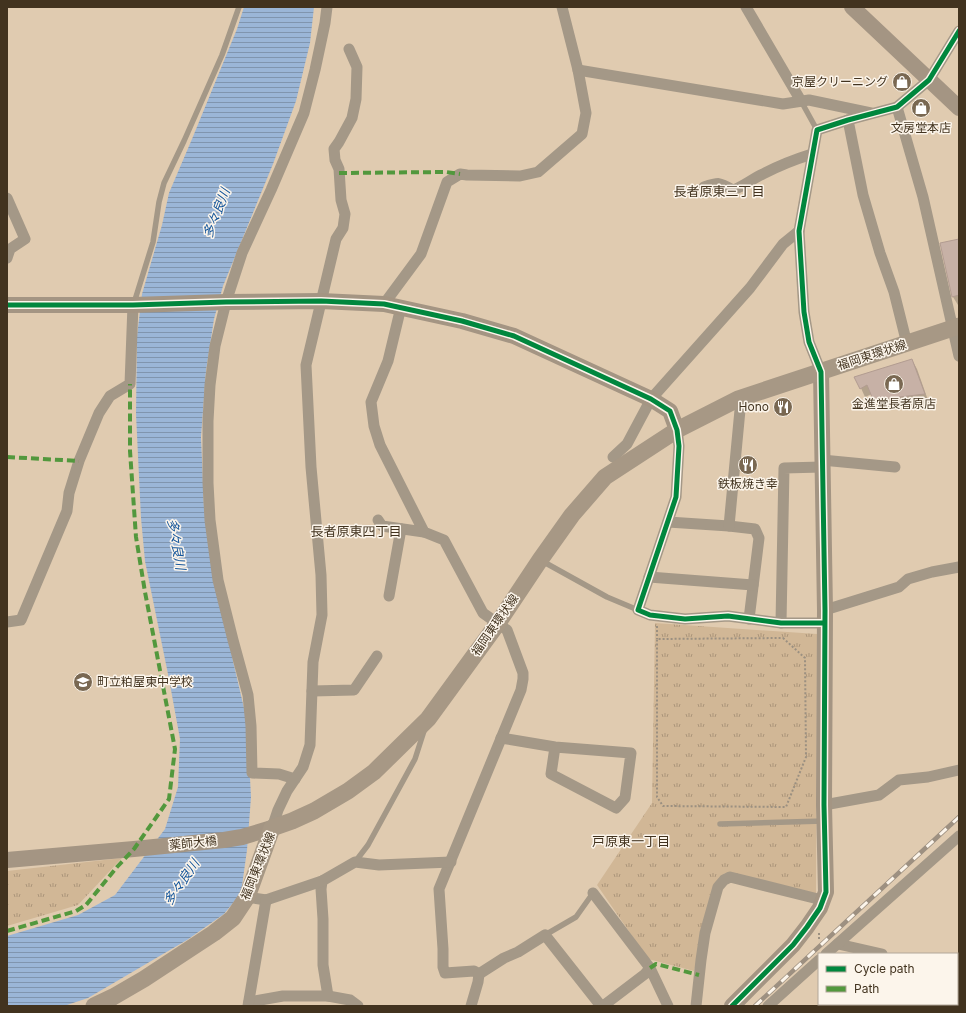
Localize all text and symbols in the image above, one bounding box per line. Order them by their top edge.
shop icon: 京屋クリーニング [891,71,913,93]
place label: 京屋クリーニング [792,74,888,89]
shop icon: 文房堂本店 [910,97,932,119]
place label: 文房堂本店 [891,120,951,135]
district label: 長者原東三丁目 [673,183,765,199]
water label: 多々良川 [199,184,234,240]
street label: 福岡東環状線 [835,336,908,373]
shop icon: 金進堂長者原店 [883,373,905,395]
restaurant icon: Hono [772,396,794,418]
place label: 金進堂長者原店 [852,396,936,411]
place label: Hono [739,399,769,414]
restaurant icon: 鉄板焼き幸 [737,454,759,476]
place label: 鉄板焼き幸 [718,476,778,491]
water label: 多々良川 [165,517,190,573]
district label: 長者原東四丁目 [310,523,402,539]
street label: 福岡東環状線 [468,591,521,659]
school or university icon: 町立粕屋東中学校 [72,671,94,693]
place label: 町立粕屋東中学校 [97,674,193,689]
street label: 福岡東環状線 [237,830,278,902]
street label: 薬師大橋 [168,833,218,852]
district label: 戸原東一丁目 [592,833,670,849]
water label: 多々良川 [160,854,203,908]
legend [818,953,958,1005]
text: Cycle path [854,961,915,976]
text: Path [854,981,879,996]

